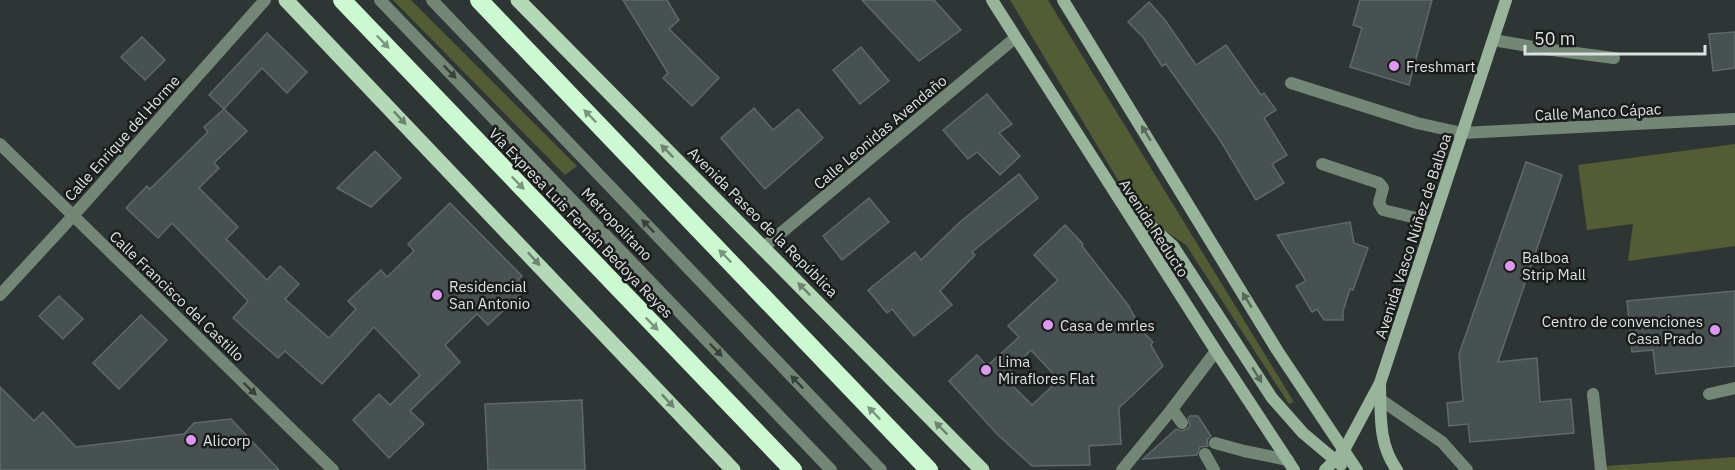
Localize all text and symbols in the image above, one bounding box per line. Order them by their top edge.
scale bar [1525,18,1705,56]
text: 50 m [1534,27,1576,50]
one-way arrow [375,35,389,49]
place label: Freshmart [1406,57,1476,76]
marker: Freshmart [1387,59,1401,73]
one-way arrow [443,65,457,79]
street label: Calle Enrique del Horme [60,71,184,205]
street label: Calle Leonidas Avendaño [810,71,950,193]
street label: Calle Manco Cápac [1534,99,1662,125]
one-way arrow [583,108,597,123]
one-way arrow [392,110,406,124]
street label: Vía Expresa Luis Fernán Bedoya Reyes [485,124,677,322]
one-way arrow [1140,125,1151,141]
street label: Avenida Vasco Núñez de Balboa [1371,131,1455,341]
street label: Avenida Paseo de la República [684,143,842,301]
one-way arrow [660,144,674,158]
street label: Avenida Reducto [1115,175,1193,281]
one-way arrow [510,176,524,190]
street label: Metropolitano [577,183,657,265]
one-way arrow [641,219,655,234]
street label: Calle Francisco del Castillo [106,227,248,365]
place label: Balboa Strip Mall [1522,248,1586,284]
one-way arrow [718,249,732,264]
one-way arrow [527,252,541,267]
marker: Balboa Strip Mall [1503,259,1517,273]
place label: Residencial San Antonio [449,277,530,313]
one-way arrow [797,283,811,297]
marker: Residencial San Antonio [430,288,444,302]
one-way arrow [1241,292,1252,308]
place label: Centro de convenciones Casa Prado [1542,312,1703,348]
one-way arrow [645,316,659,330]
place label: Casa de mrles [1060,316,1155,335]
marker: Casa de mrles [1041,318,1055,332]
marker: Centro de convenciones Casa Prado [1708,323,1722,337]
one-way arrow [708,342,722,356]
place label: Lima Miraflores Flat [998,352,1095,388]
marker: Lima Miraflores Flat [979,363,993,377]
one-way arrow [1252,367,1263,383]
one-way arrow [790,375,804,390]
one-way arrow [243,381,257,395]
one-way arrow [661,393,675,408]
one-way arrow [867,405,881,420]
one-way arrow [934,422,948,436]
place label: Alicorp [203,431,251,450]
marker: Alicorp [184,433,198,447]

